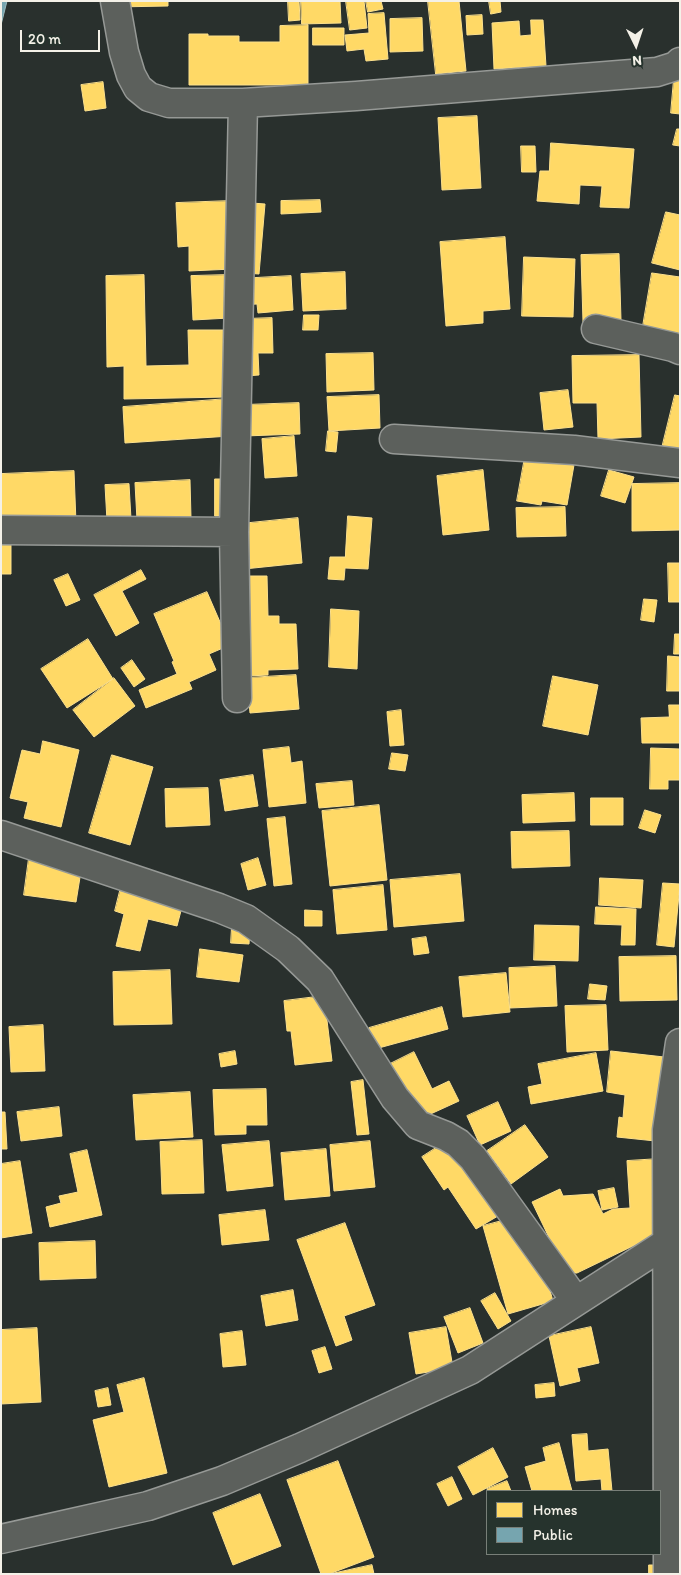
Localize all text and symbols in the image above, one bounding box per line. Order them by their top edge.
scale bar [22,20,102,52]
north arrow [611,20,661,70]
text: 20 m [28,30,61,48]
text: N [632,52,642,69]
legend [486,1490,661,1555]
text: Homes [533,1501,577,1519]
text: Public [533,1526,573,1544]

